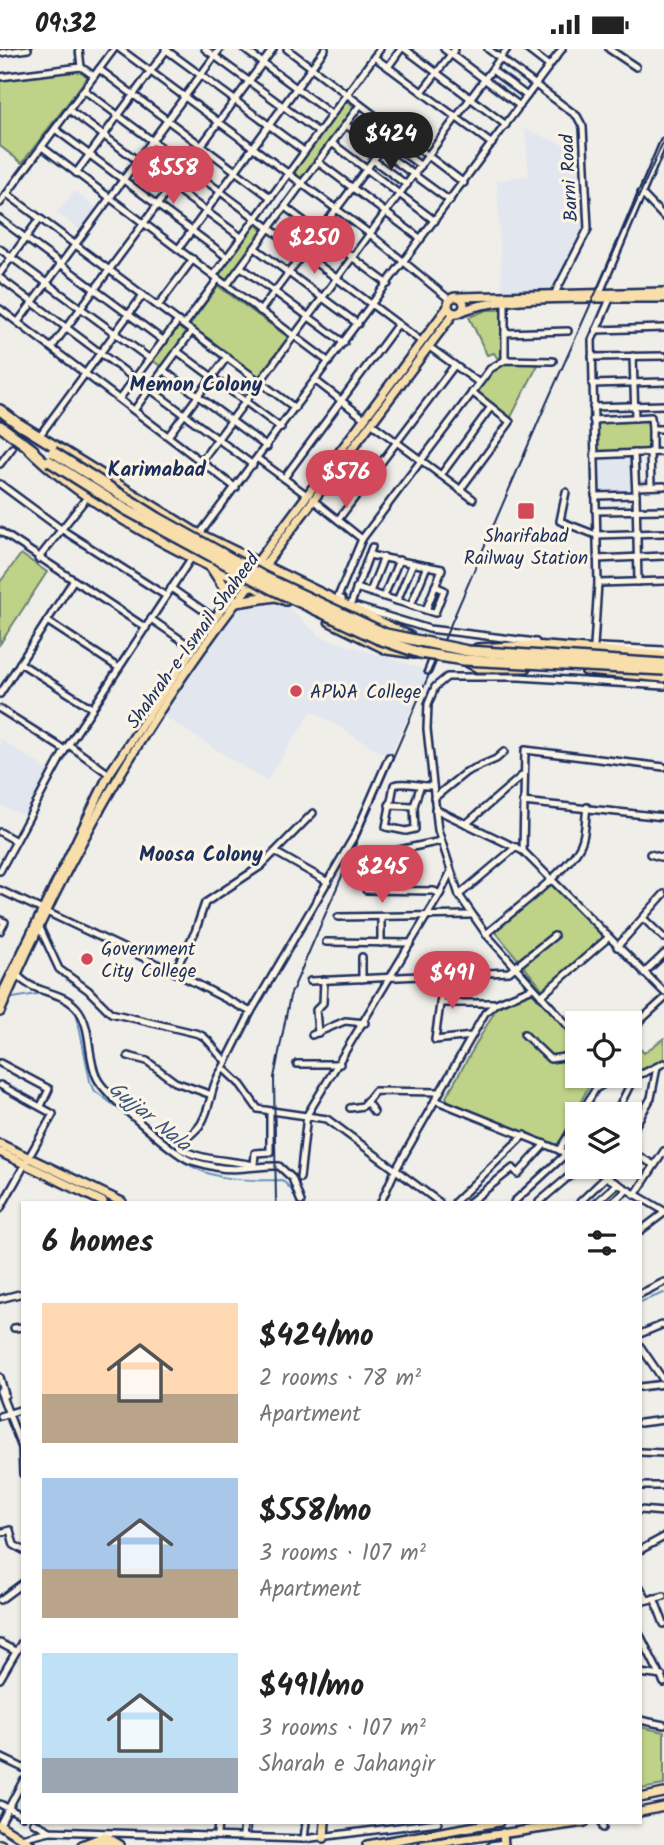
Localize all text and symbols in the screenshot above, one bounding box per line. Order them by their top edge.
text: 09:32 [35,4,97,46]
pin: $424 [350,113,432,172]
text: $424 [365,117,417,153]
street label: Barni Road [553,133,587,222]
pin: $558 [132,146,214,206]
text: $558 [148,151,198,187]
pin: $250 [273,217,355,276]
text: $250 [289,221,339,257]
district label: Memon Colony [130,369,263,402]
pin: $576 [305,451,387,510]
district label: Karimabad [108,454,207,487]
text: $576 [322,455,370,491]
marker: Sharifabad Railway Station [516,501,536,521]
place label: Sharifabad Railway Station [464,522,588,574]
street label: Shahrah-e-Ismail Shaheed [119,546,268,736]
place label: APWA College [310,678,422,708]
marker: APWA College [288,683,304,699]
district label: Moosa Colony [139,839,263,872]
pin: $245 [341,845,423,905]
text: $245 [356,850,408,886]
place label: Government City College [101,935,197,987]
marker: Government City College [79,951,95,967]
pin: $491 [411,951,493,1011]
text: $491 [430,956,474,992]
map controls [565,1011,642,1179]
button: locate [565,1011,642,1088]
water label: Gujjar Nala [101,1074,198,1162]
button: layers [565,1102,642,1179]
text: 6 homes [42,1219,154,1267]
icon: filters [583,1224,621,1262]
text: $424/mo [259,1313,374,1361]
icon: home [98,1331,182,1415]
text: 2 rooms · 78 m² [259,1361,421,1397]
text: Apartment [259,1397,361,1433]
text: $558/mo [259,1488,372,1536]
icon: home [98,1506,182,1590]
text: 3 rooms · 107 m² [259,1536,426,1572]
text: Apartment [259,1572,361,1608]
text: $491/mo [259,1663,364,1711]
icon: home [98,1681,182,1765]
text: 3 rooms · 107 m² [259,1711,426,1747]
text: Sharah e Jahangir [259,1747,435,1783]

